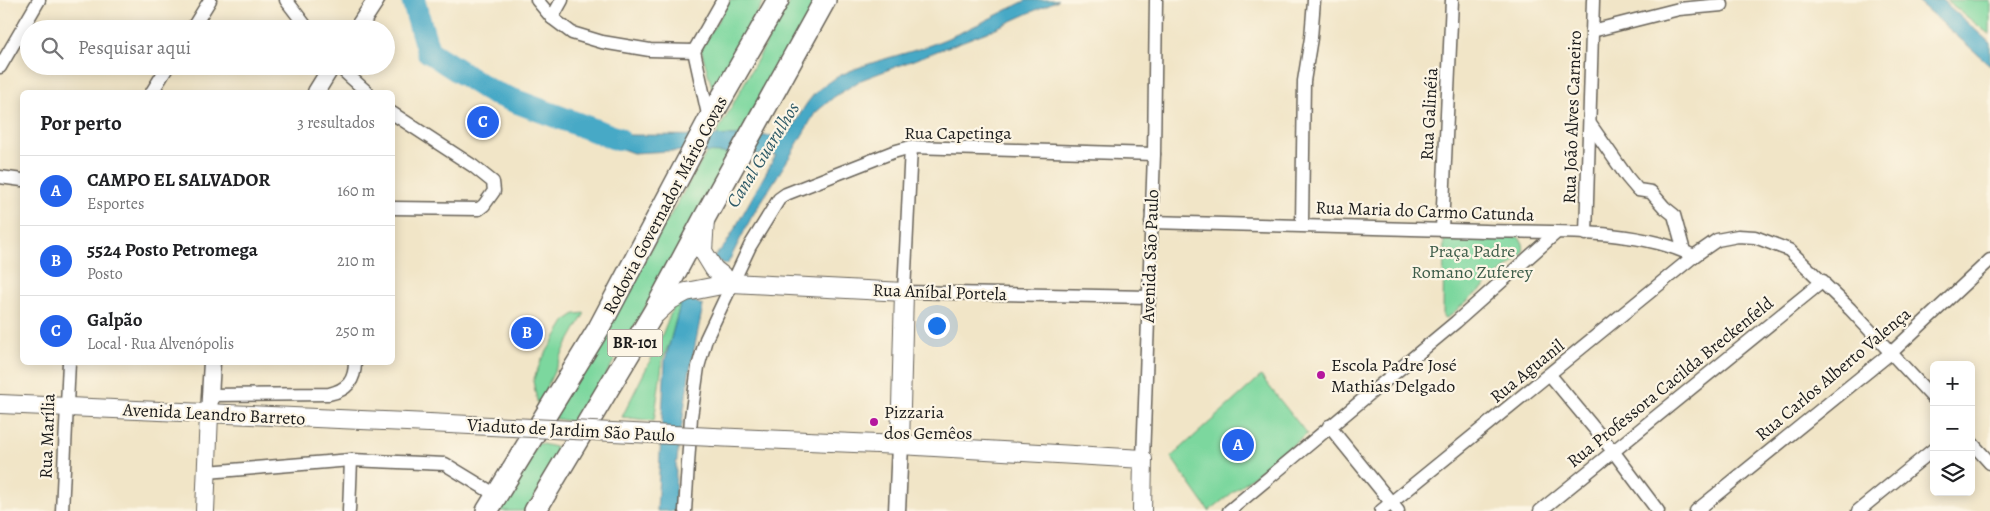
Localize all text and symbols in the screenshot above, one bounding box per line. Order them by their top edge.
search box [20,20,395,75]
street label: Rua João Alves Carneiro [1557,30,1587,204]
icon: search [38,34,66,62]
text: Pesquisar aqui [78,35,191,61]
street label: Rua Galinéia [1415,66,1443,161]
street label: Rodovia Governador Mário Covas [597,92,733,318]
water label: Canal Guarulhos [720,97,806,213]
pin: C [467,103,499,141]
text: Por perto [40,109,122,137]
text: 3 resultados [297,112,375,134]
street label: Rua Capetinga [904,121,1012,145]
text: CAMPO EL SALVADOR [87,167,270,193]
text: A [51,180,61,202]
text: 160 m [337,180,375,202]
street label: Avenida São Paulo [1136,189,1164,324]
text: Esportes [87,193,144,215]
street label: Rua Maria do Carmo Catunda [1315,195,1535,227]
text: 5524 Posto Petromega [87,237,258,263]
park label: Praça Padre Romano Zuferey [1411,239,1534,284]
text: B [51,250,61,272]
text: 210 m [337,250,375,272]
text: Posto [87,263,123,285]
street label: Rua Aníbal Portela [872,278,1008,306]
street label: Rua Professora Cacilda Breckenfeld [1562,291,1778,473]
street label: Rua Carlos Alberto Valença [1750,301,1916,446]
text: Galpão [87,307,143,333]
your location [924,313,950,339]
pin: B [511,314,543,352]
text: C [51,320,61,342]
text: 250 m [336,320,375,342]
road number: BR-101 [608,329,662,356]
text: Local · Rua Alvenópolis [87,333,234,355]
street label: Rua Aguanil [1485,333,1570,408]
place label: Escola Padre José Mathias Delgado [1331,353,1457,398]
map controls [1930,361,1975,496]
button: + [1930,361,1975,406]
marker: Escola Padre José Mathias Delgado [1315,369,1327,381]
street label: Rua Marília [34,392,61,479]
street label: Avenida Leandro Barreto [121,397,306,431]
place label: Pizzaria dos Gemêos [884,400,972,445]
button: − [1930,406,1975,451]
street label: Viaduto de Jardim São Paulo [466,413,675,447]
marker: Pizzaria dos Gemêos [868,416,880,428]
pin: A [1222,426,1254,464]
button: layers [1930,451,1975,496]

